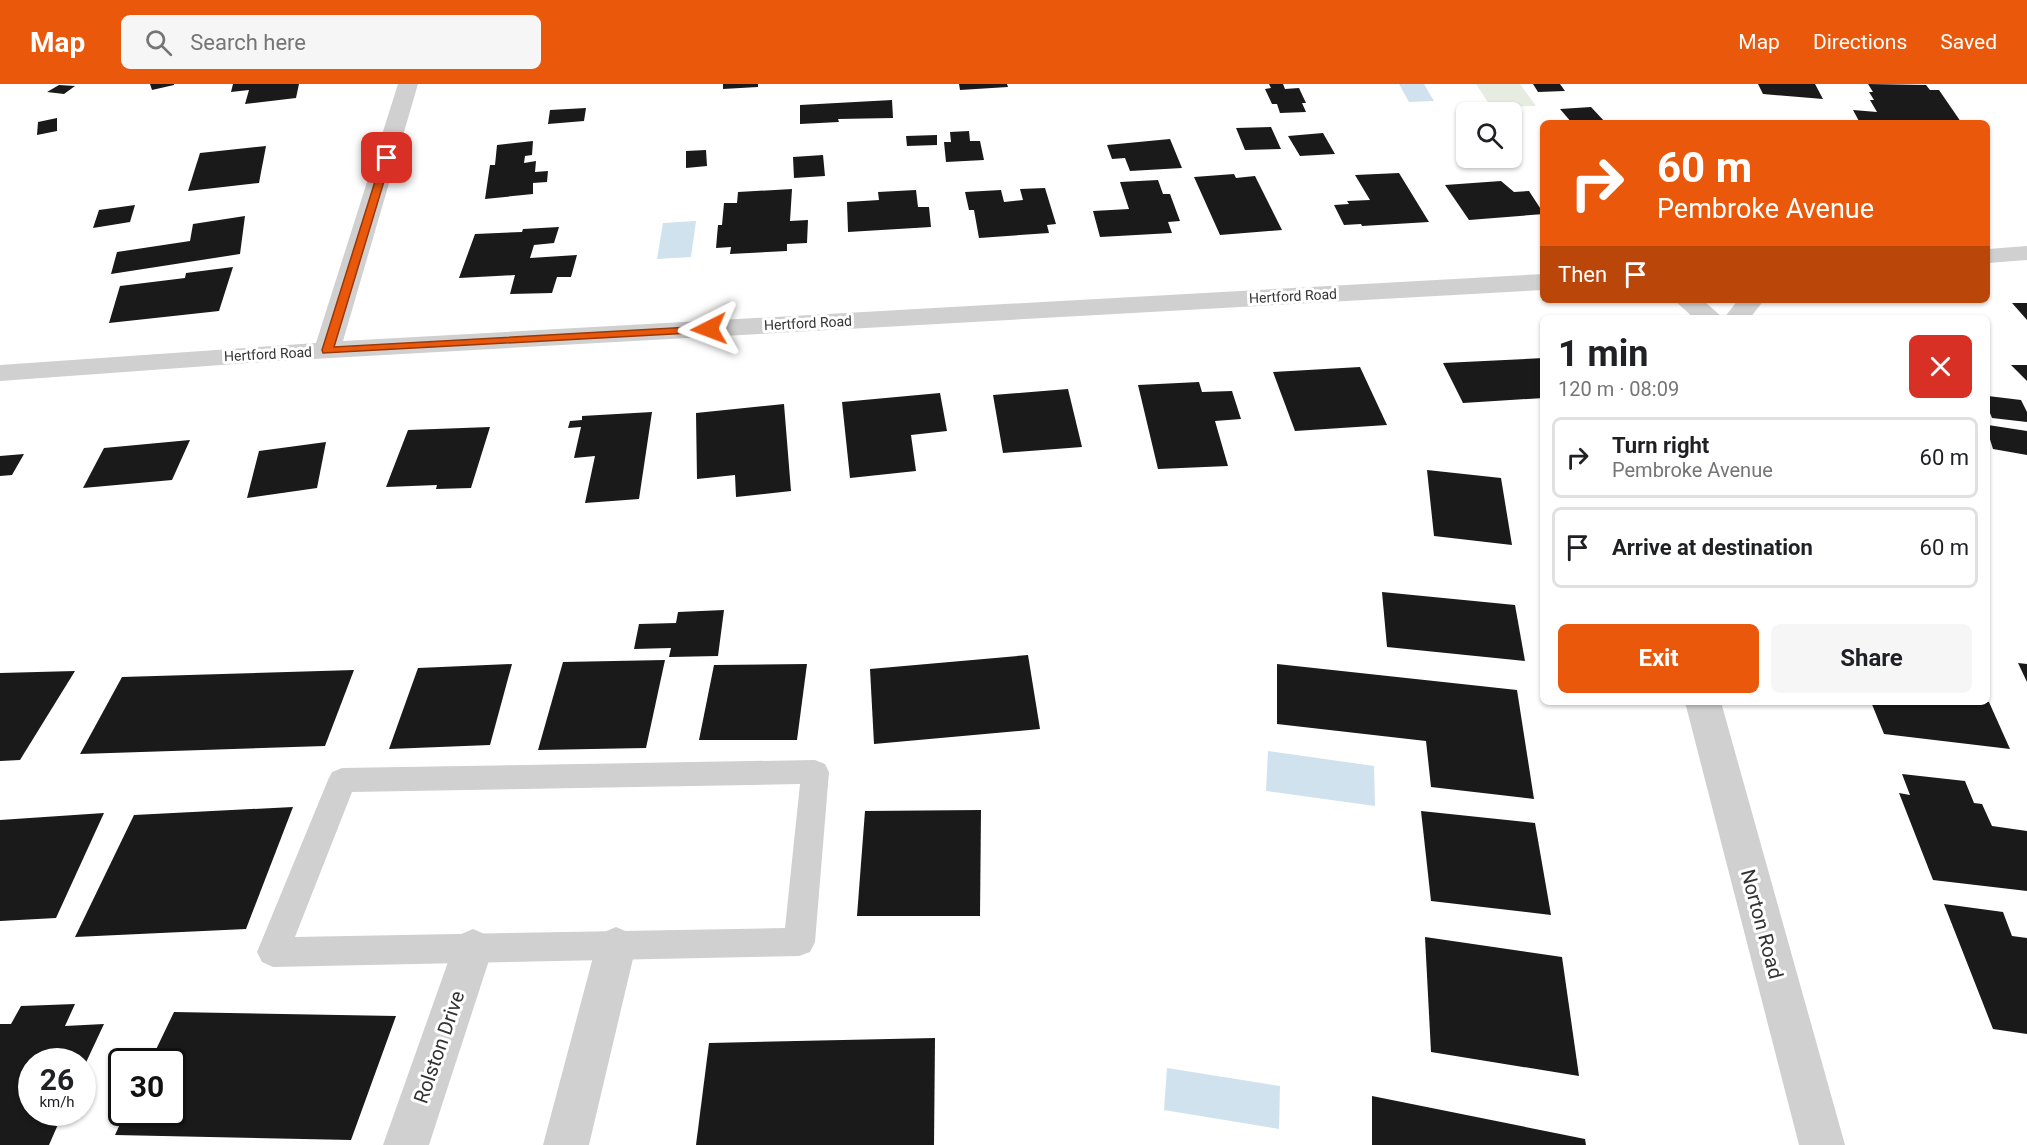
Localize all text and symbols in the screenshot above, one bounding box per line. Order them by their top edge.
search box [121,15,541,69]
text: Map [30,26,85,59]
icon: search [142,26,175,59]
text: Search here [190,30,306,55]
text: Map [1738,30,1780,54]
text: Directions [1813,30,1907,54]
text: Saved [1940,30,1997,54]
map controls [1456,102,1522,168]
button: search [1456,102,1522,168]
pin [361,132,412,183]
icon: arrive [370,141,403,174]
text: 60 m [1657,143,1752,192]
icon: right [1558,144,1636,222]
text: Pembroke Avenue [1657,193,1874,225]
icon: arrive [1619,258,1652,291]
text: Then [1558,262,1607,287]
street label: Hertford Road [1249,286,1337,306]
position arrow [677,297,741,361]
street label: Hertford Road [764,313,852,333]
text: 1 min [1558,333,1649,375]
button: close [1909,335,1972,398]
street label: Hertford Road [224,344,312,364]
text: 120 m · 08:09 [1558,377,1679,401]
text: Turn right [1612,433,1709,458]
icon: right [1561,441,1594,474]
text: 60 m [1920,445,1969,470]
text: Pembroke Avenue [1612,458,1773,482]
icon: arrive [1561,531,1594,564]
text: Arrive at destination [1612,535,1813,560]
text: 60 m [1920,535,1969,560]
button: Exit [1558,624,1759,693]
button: Share [1771,624,1972,693]
street label: Norton Road [1736,867,1788,981]
street label: Rolston Drive [409,987,469,1107]
speed limit sign: 30 [108,1048,186,1126]
text: 26 [40,1062,74,1097]
text: km/h [39,1093,75,1111]

